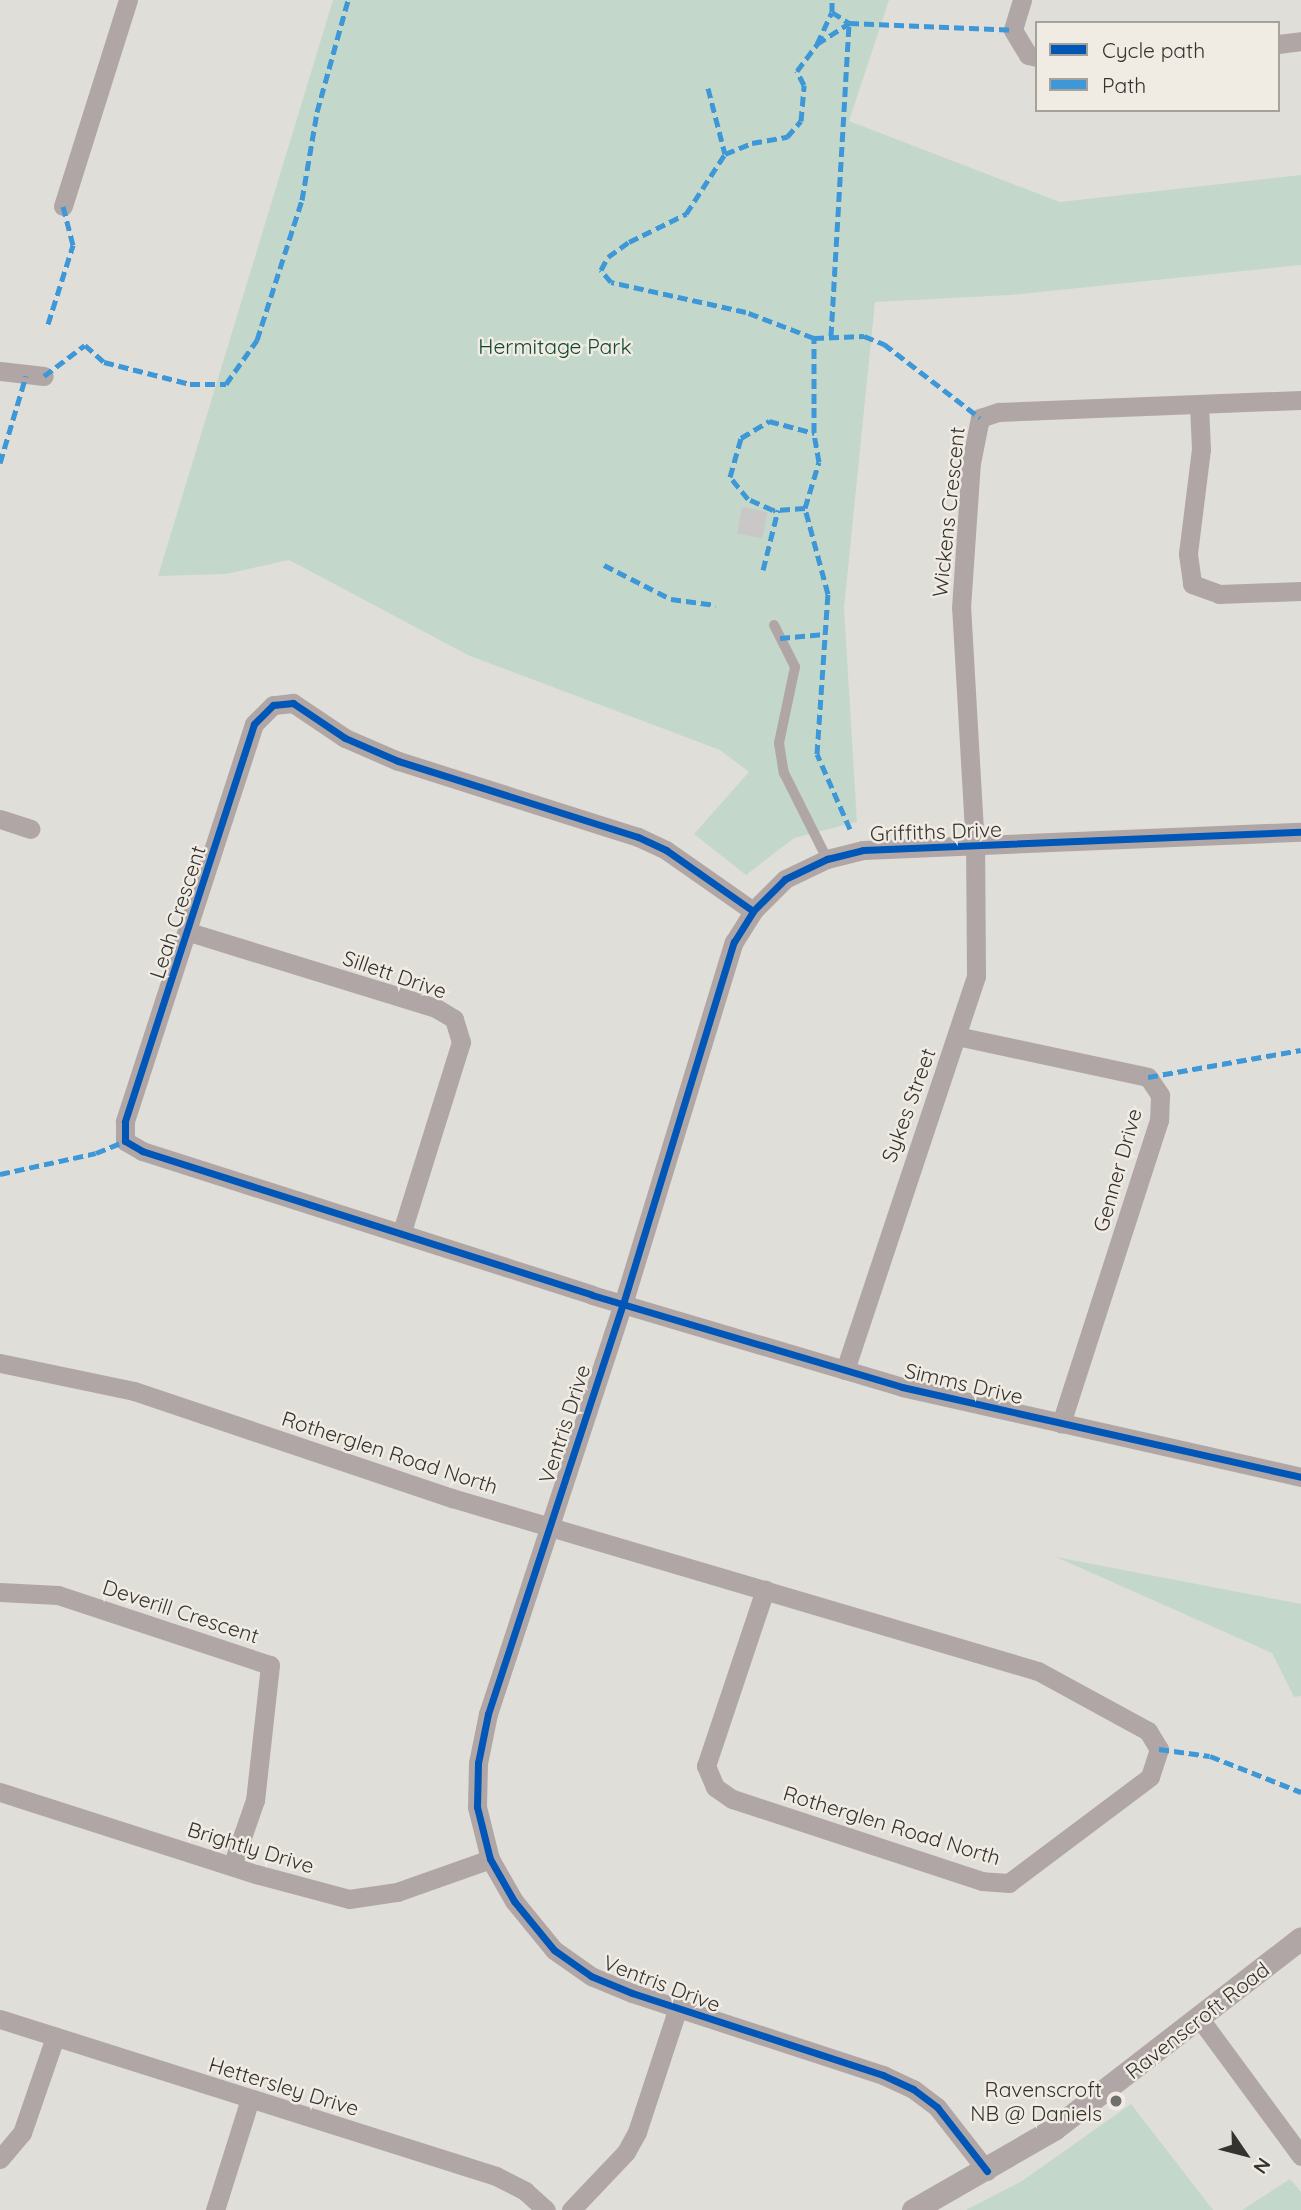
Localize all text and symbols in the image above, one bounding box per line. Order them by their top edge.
legend [1035,21,1280,112]
text: Cycle path [1102,37,1205,63]
text: Path [1102,72,1146,98]
park label: Hermitage Park [478,333,632,359]
street label: Wickens Crescent [927,426,969,598]
street label: Griffiths Drive [870,816,1002,846]
street label: Leah Crescent [144,842,210,982]
street label: Sillett Drive [340,944,450,1004]
street label: Sykes Street [876,1045,940,1165]
street label: Genner Drive [1087,1106,1147,1234]
street label: Simms Drive [902,1357,1026,1409]
street label: Ventris Drive [533,1361,595,1487]
street label: Rotherglen Road North [279,1405,501,1499]
street label: Deverill Crescent [100,1574,262,1648]
street label: Rotherglen Road North [780,1780,1004,1870]
street label: Brightly Drive [185,1816,317,1878]
street label: Ventris Drive [600,1949,724,2017]
street label: Ravenscroft Road [1120,1956,1274,2084]
street label: Hettersley Drive [206,2051,362,2121]
place label: Ravenscroft NB @ Daniels [970,2076,1102,2126]
marker: Ravenscroft NB @ Daniels [1108,2093,1124,2109]
north arrow [1210,2119,1280,2189]
text: N [1248,2153,1276,2179]

